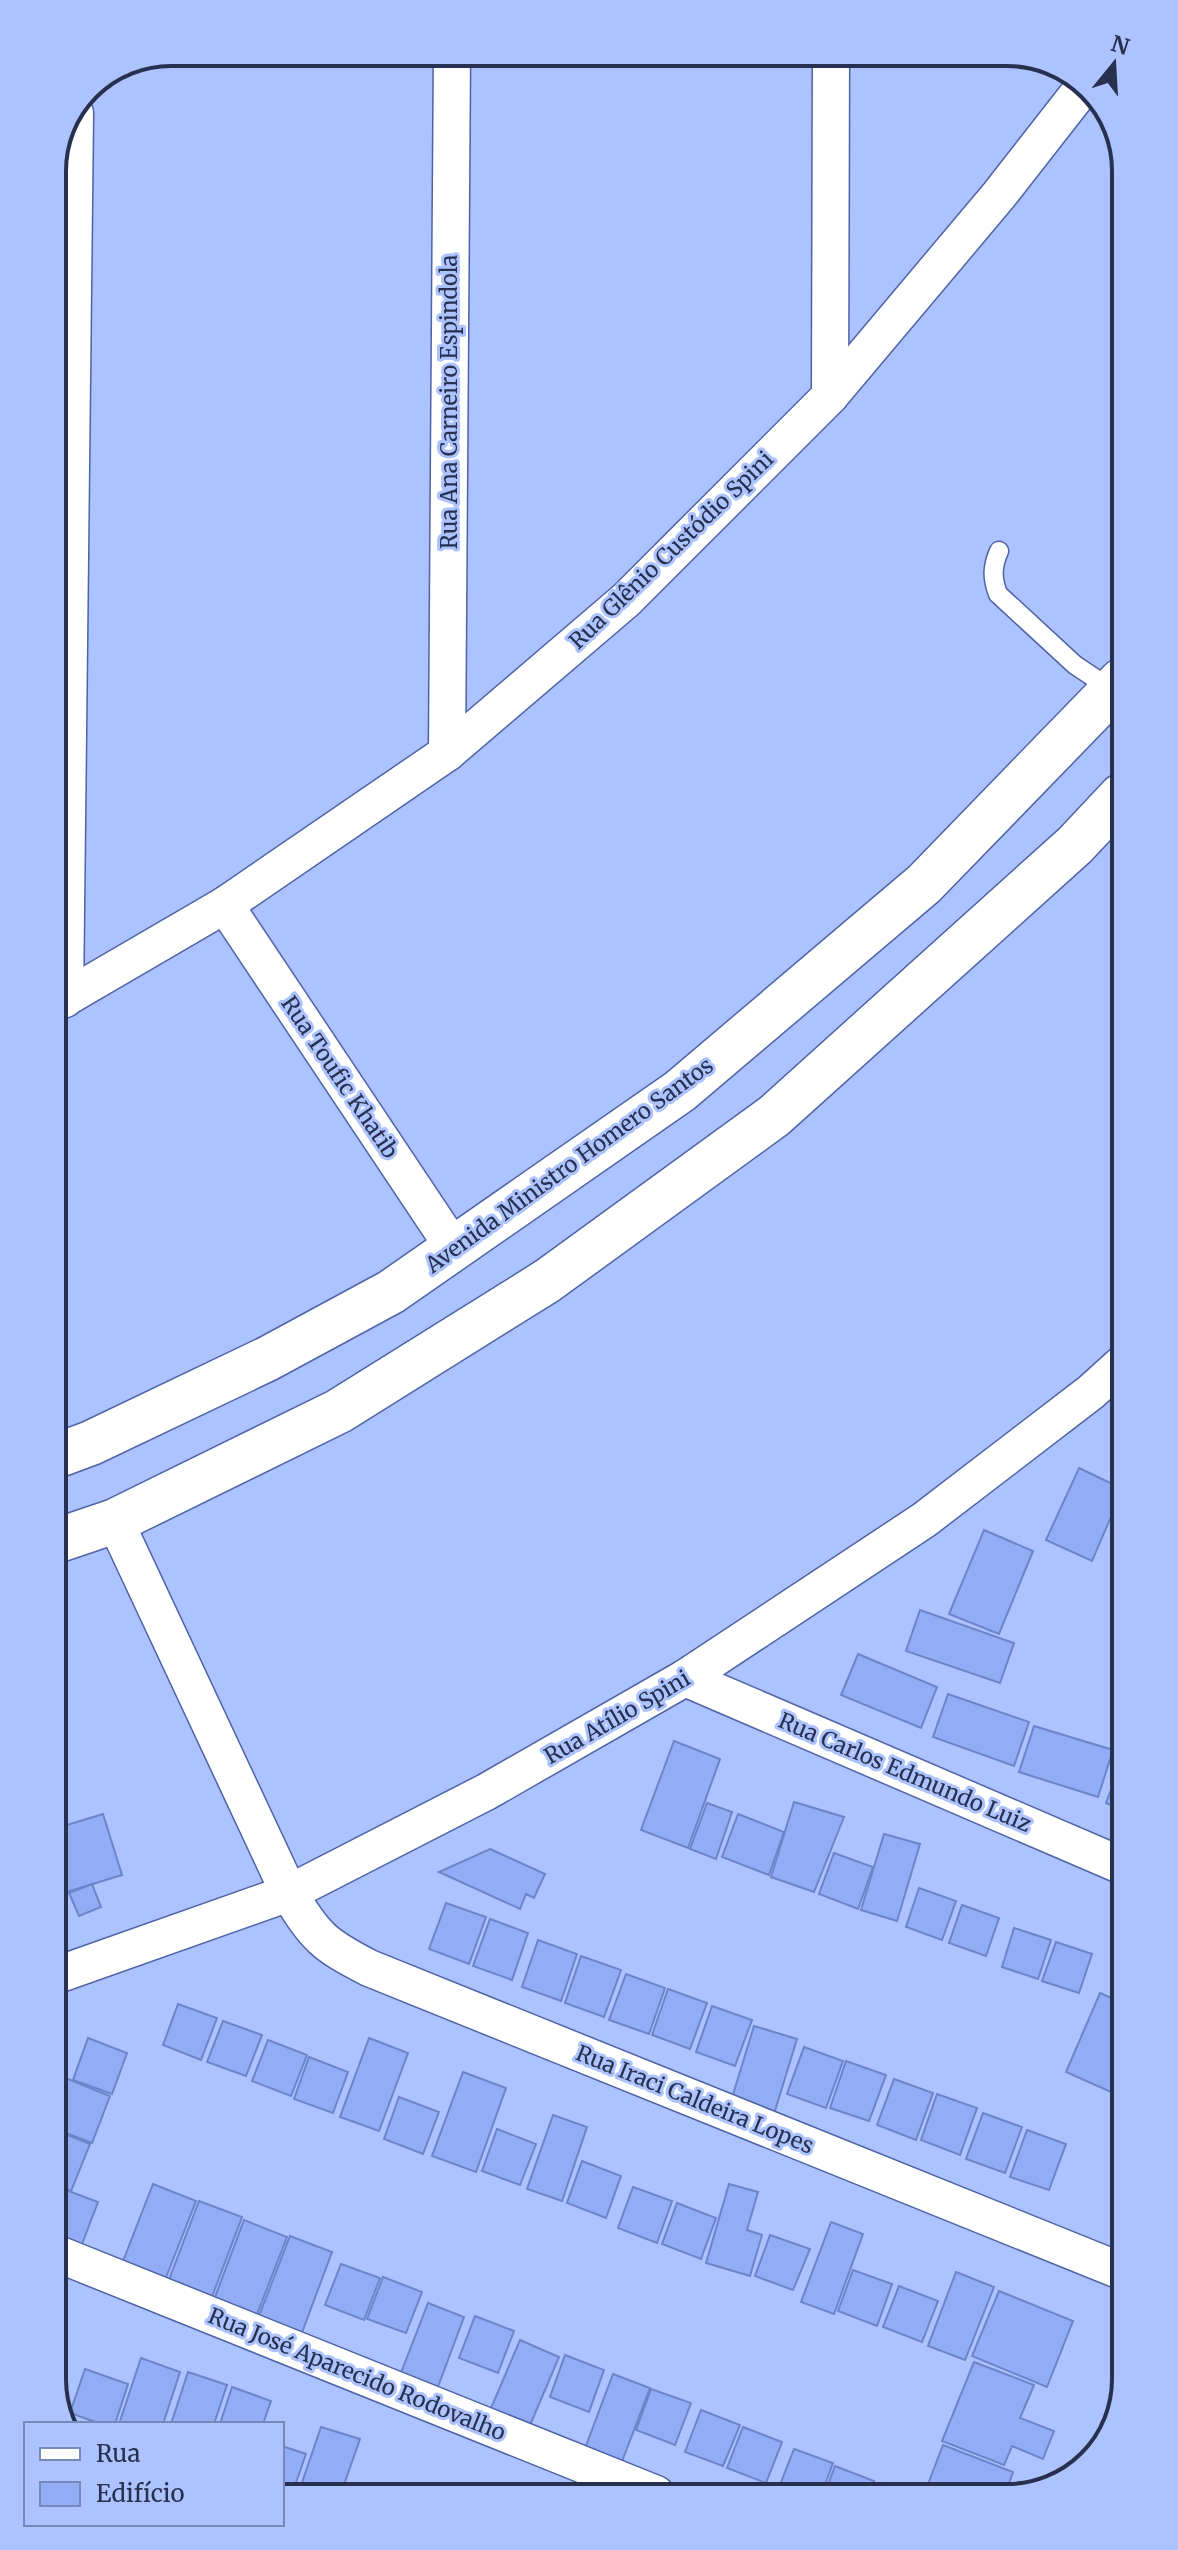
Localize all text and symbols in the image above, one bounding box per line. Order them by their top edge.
north arrow [1074,24,1154,104]
text: N [1108,29,1133,61]
street label: Rua Ana Carneiro Espindola [435,255,463,549]
street label: Rua Glênio Custódio Spini [563,445,779,655]
street label: Rua Toufic Khatib [275,991,405,1163]
street label: Avenida Ministro Homero Santos [419,1051,719,1280]
street label: Rua Atílio Spini [539,1664,695,1770]
street label: Rua Carlos Edmundo Luiz [774,1706,1036,1838]
street label: Rua Iraci Caldeira Lopes [572,2038,818,2160]
street label: Rua José Aparecido Rodovalho [204,2301,510,2447]
legend [24,2422,284,2526]
text: Rua [96,2438,140,2469]
text: Edifício [96,2478,184,2509]

